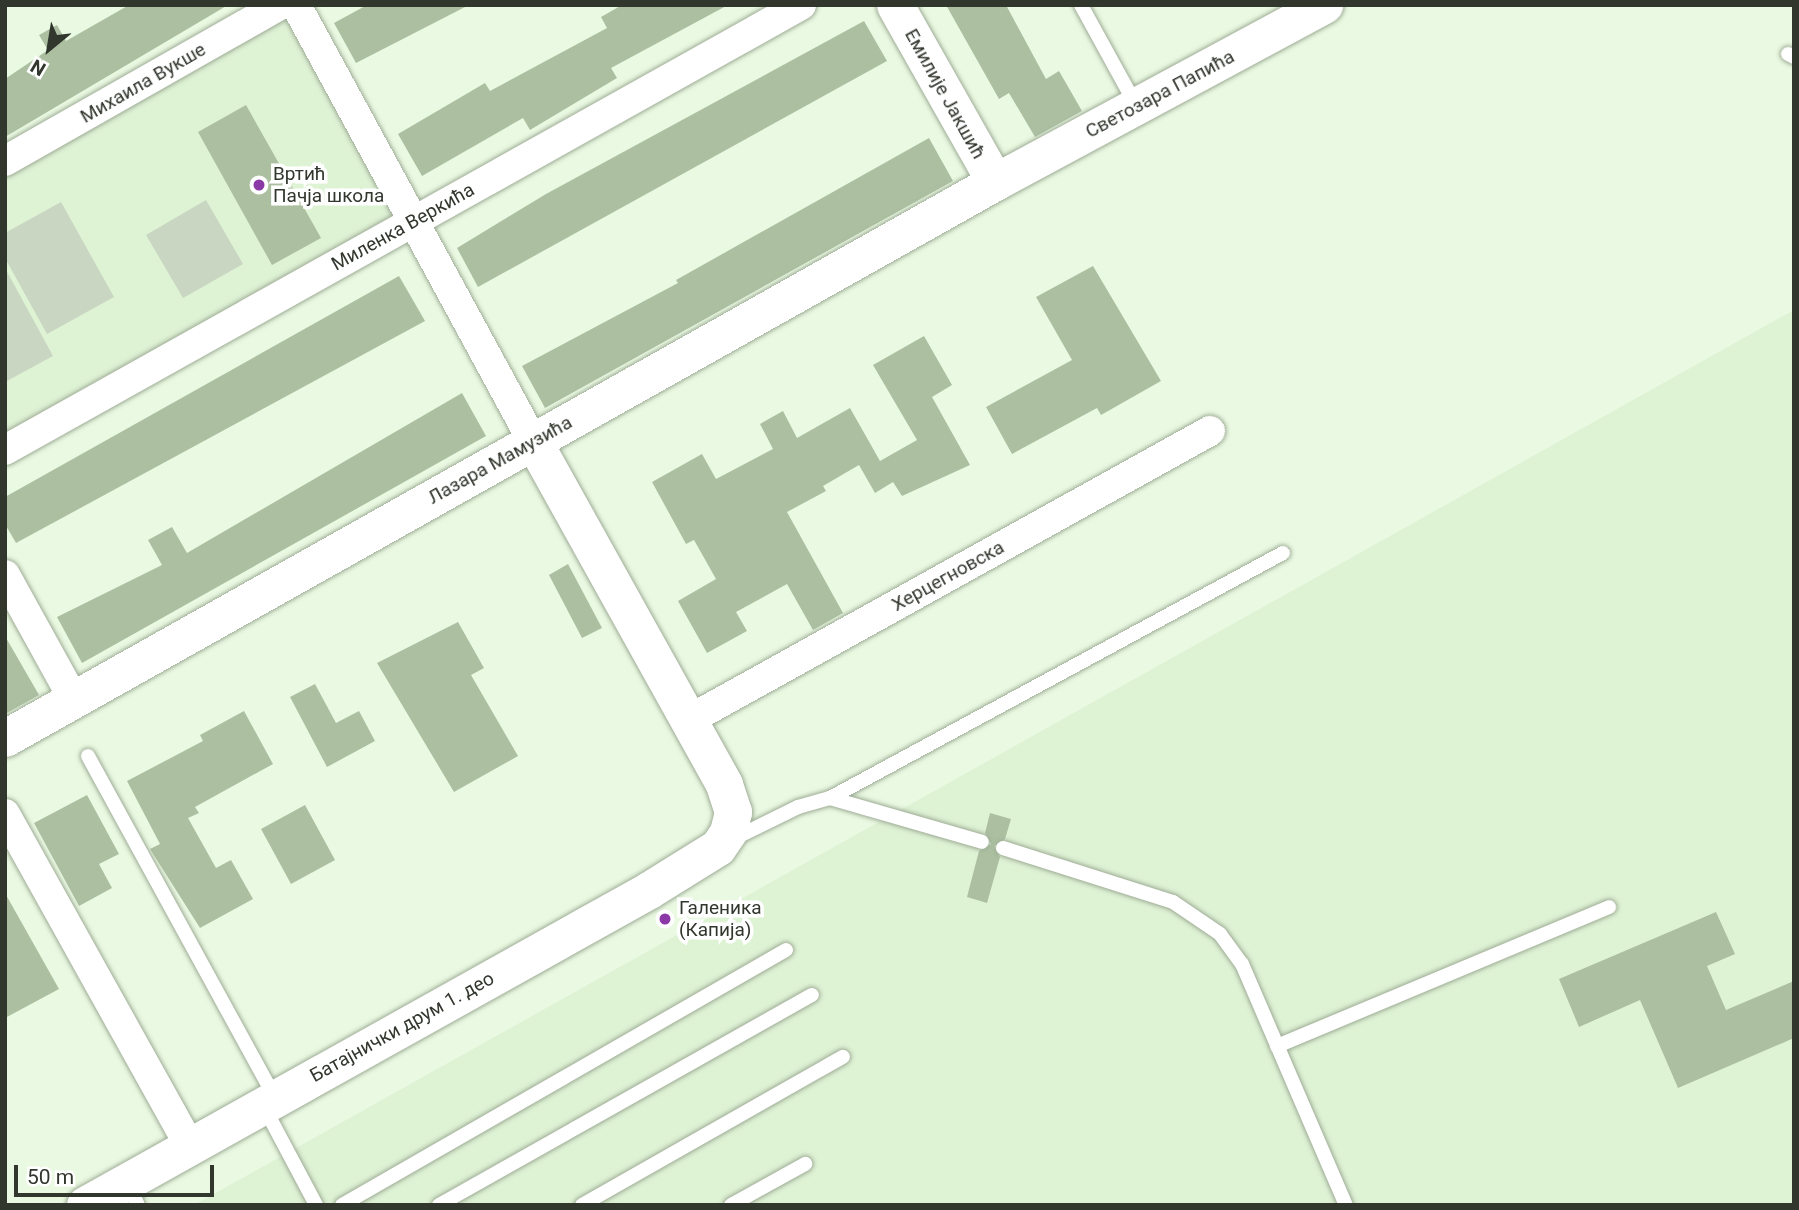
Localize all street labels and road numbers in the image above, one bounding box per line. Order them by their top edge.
street label: Емилије Јакшић [900,25,990,163]
street label: Михаила Вукше [76,38,210,128]
street label: Светозара Папића [1082,45,1238,143]
street label: Миленка Веркића [328,178,478,276]
street label: Лазара Мамузића [424,411,576,509]
street label: Херцегновска [888,536,1008,616]
street label: Батајнички друм 1. део [306,967,498,1087]

